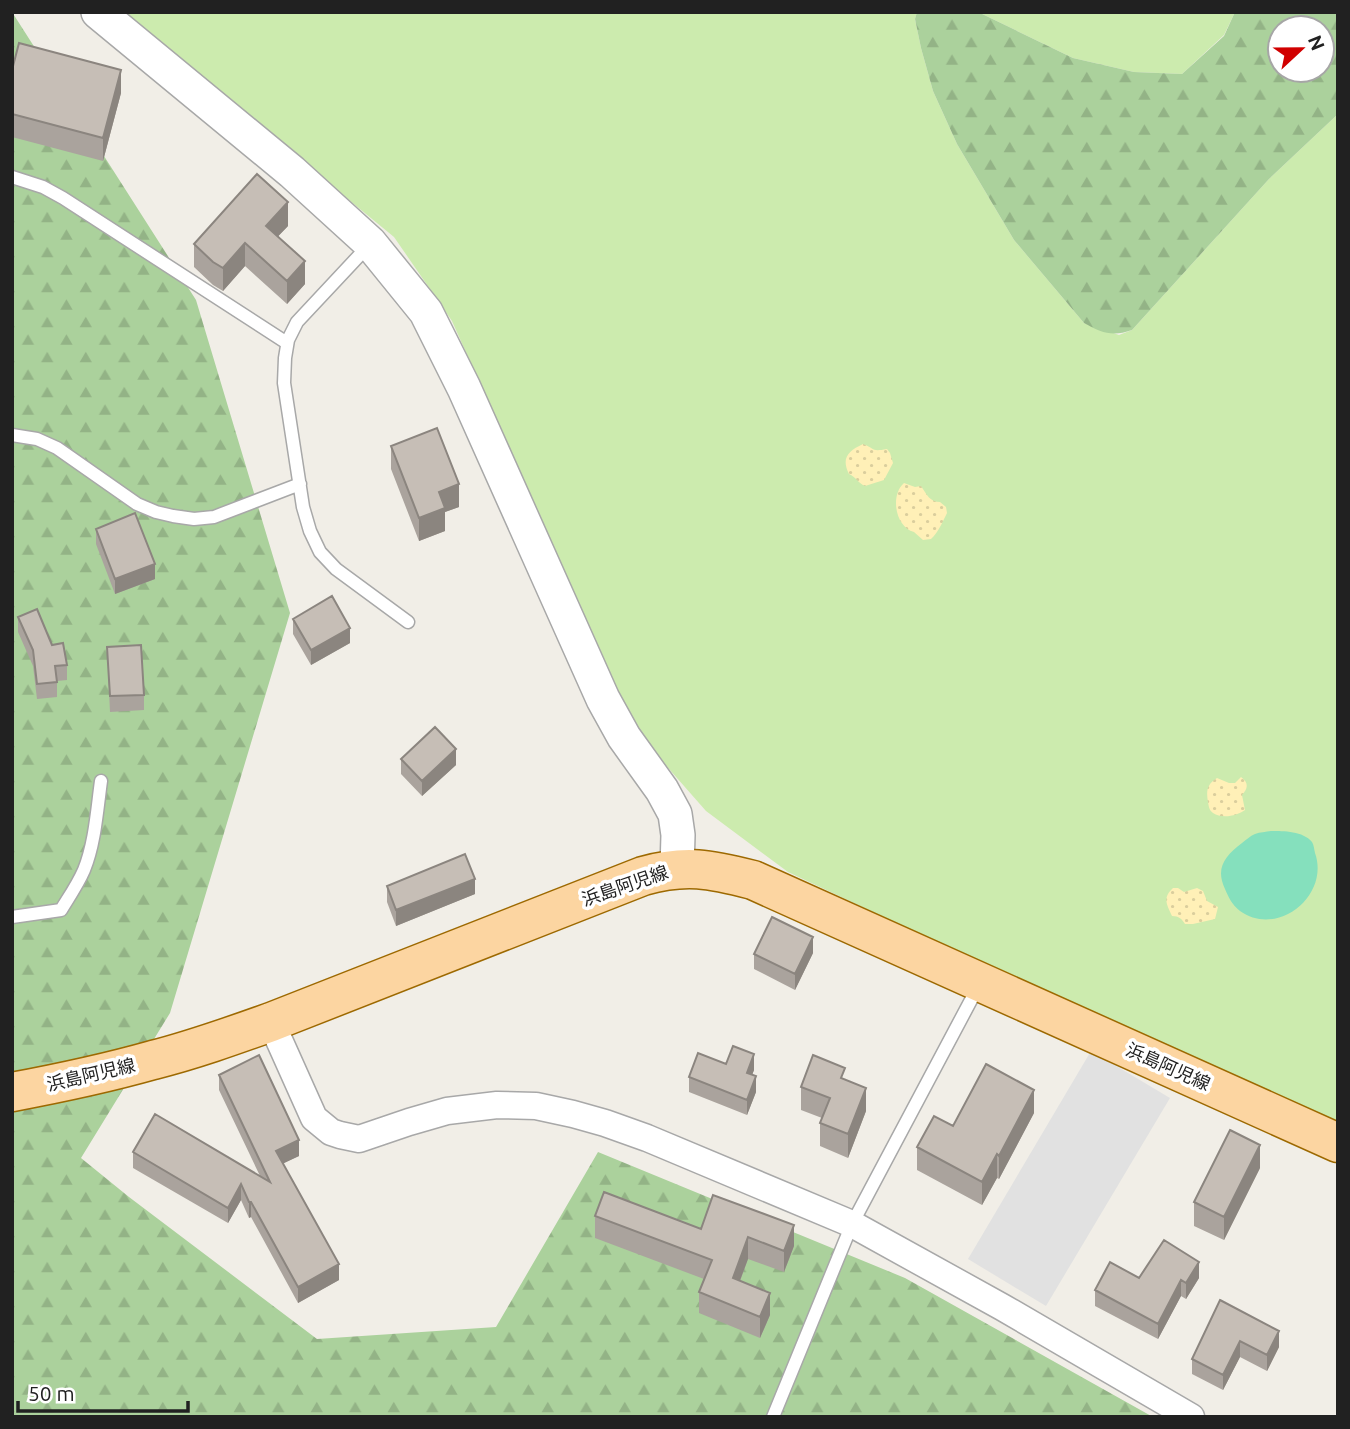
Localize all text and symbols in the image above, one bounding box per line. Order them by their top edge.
north arrow [1266,14,1336,84]
text: N [1304,32,1330,53]
street label: 浜島阿児線 [579,861,670,909]
street label: 浜島阿児線 [1123,1039,1214,1094]
street label: 浜島阿児線 [45,1054,137,1094]
scale bar [18,1370,187,1414]
text: 50 m [28,1381,75,1405]

